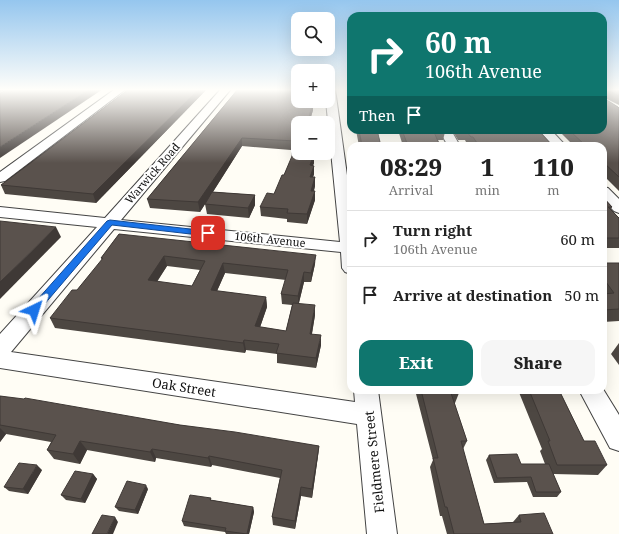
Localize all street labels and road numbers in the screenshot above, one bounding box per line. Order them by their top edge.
street label: Warwick Road [121,139,183,207]
street label: 106th Avenue [234,228,306,250]
street label: Oak Street [151,373,218,401]
street label: Fieldmere Street [360,410,388,514]

